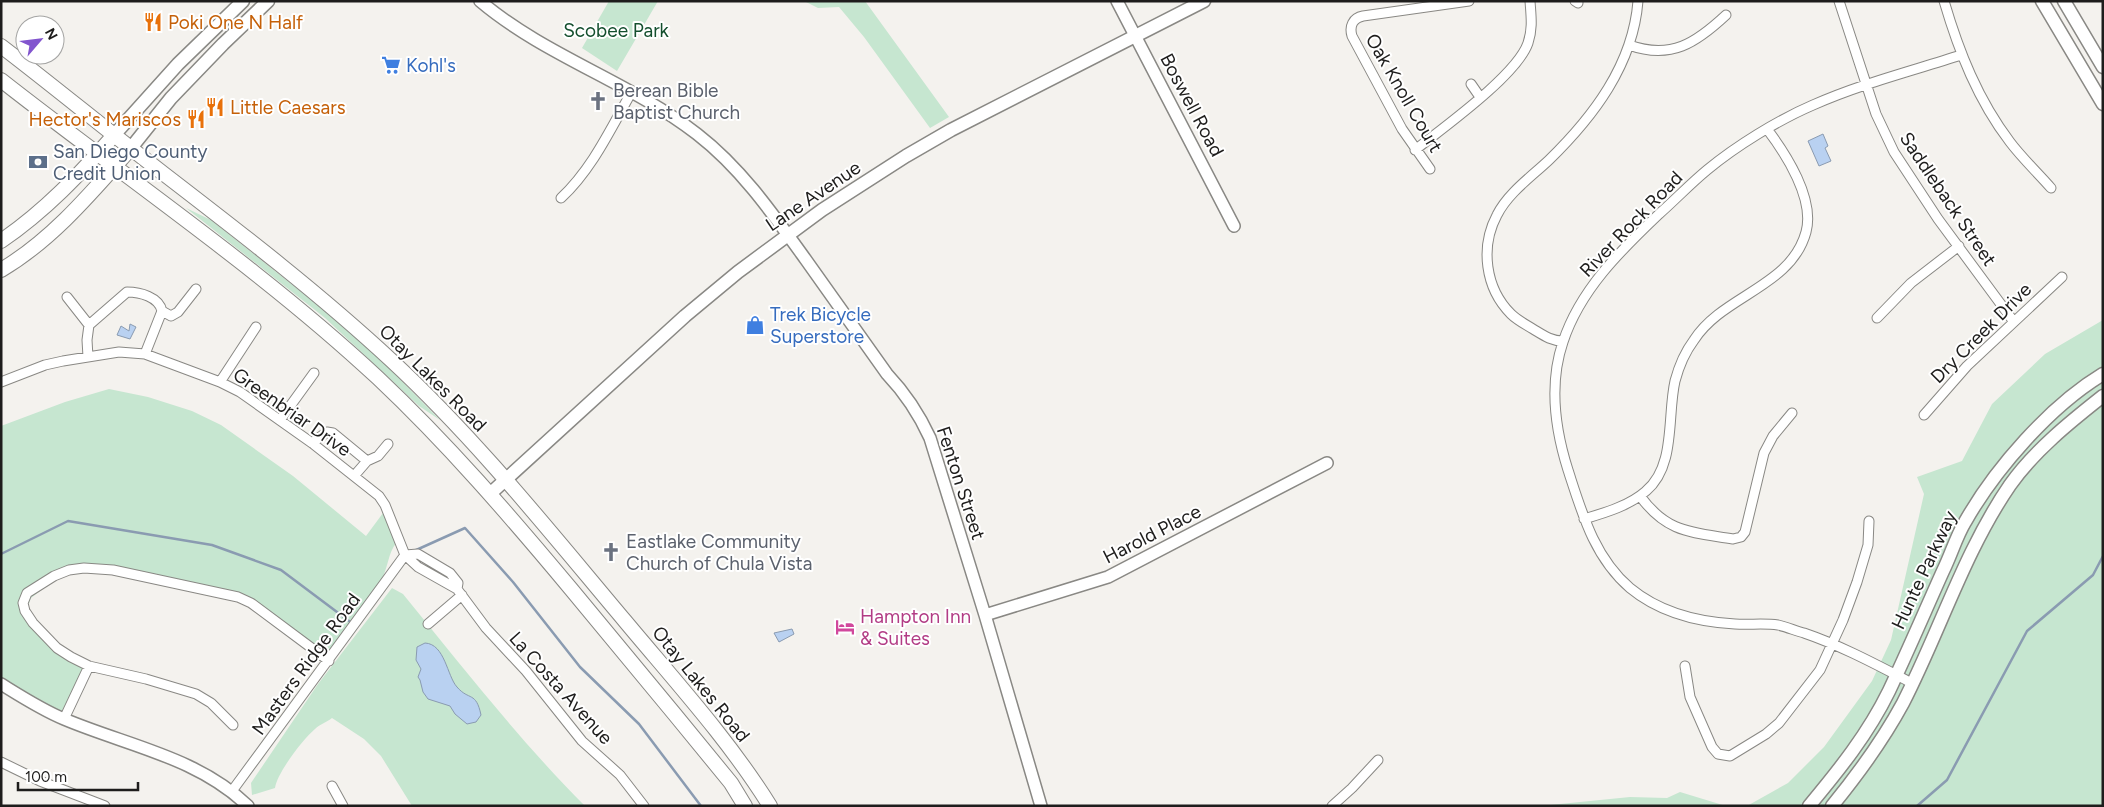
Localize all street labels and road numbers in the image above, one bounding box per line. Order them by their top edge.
street label: Oak Knoll Court [1361,29,1447,157]
street label: Boswell Road [1155,50,1229,160]
street label: Saddleback Street [1895,128,2001,270]
street label: Lane Avenue [761,156,865,236]
street label: River Rock Road [1575,166,1687,282]
street label: Dry Creek Drive [1926,278,2036,388]
street label: Otay Lakes Road [375,320,491,436]
street label: Greenbriar Drive [229,363,355,461]
street label: Fenton Street [932,423,990,543]
street label: Harold Place [1099,499,1205,569]
street label: Hunte Parkway [1887,507,1961,633]
street label: Masters Ridge Road [247,589,365,739]
street label: Otay Lakes Road [647,621,755,747]
street label: La Costa Avenue [504,627,618,749]

